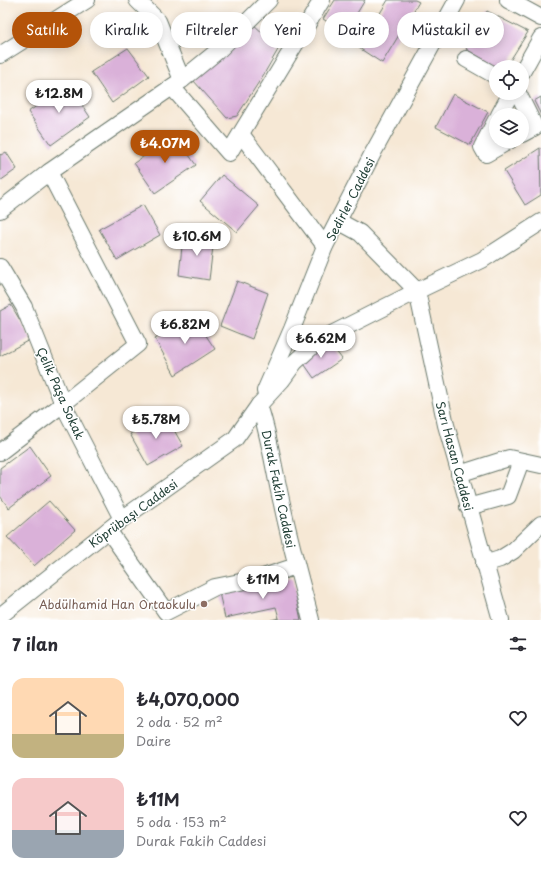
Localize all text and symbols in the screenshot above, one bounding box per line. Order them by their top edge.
chip: Satılık [12,12,82,48]
chip: Kiralık [90,12,163,48]
chip: Filtreler [171,12,252,48]
chip: Yeni [260,12,316,48]
chip: Daire [324,12,389,48]
chip: Müstakil ev [397,12,504,48]
map controls [489,60,529,148]
button: locate [489,60,529,100]
pin: ₺12.8M [26,80,92,114]
text: ₺12.8M [35,83,83,102]
button: layers [489,108,529,148]
pin: ₺4.07M [132,130,198,164]
text: ₺4.07M [140,133,190,152]
street label: Sedirler Caddesi [321,154,379,244]
pin: ₺10.6M [164,223,230,257]
text: ₺10.6M [172,226,222,245]
pin: ₺6.82M [152,311,218,345]
text: ₺6.82M [160,314,210,333]
pin: ₺6.62M [288,325,354,359]
text: ₺6.62M [296,328,346,347]
street label: Çelik Paşa Sokak [33,344,89,442]
street label: Sarı Hasan Caddesi [432,399,478,513]
pin: ₺5.78M [123,406,189,440]
text: ₺5.78M [131,409,181,428]
street label: Durak Fakih Caddesi [258,428,300,550]
street label: Köprübaşı Caddesi [85,474,181,551]
pin: ₺11M [239,566,287,600]
text: ₺11M [246,569,280,588]
place label: Abdülhamid Han Ortaokulu [39,595,196,613]
marker: Abdülhamid Han Ortaokulu [199,599,209,609]
text: 7 ilan [12,631,58,657]
icon: filters [507,633,529,655]
text: ₺4,070,000 [136,686,239,712]
icon: home [44,694,92,742]
icon: heart [507,707,529,729]
text: 2 oda · 52 m² [136,712,223,731]
text: Daire [136,731,171,750]
text: ₺11M [136,786,180,812]
icon: home [44,794,92,842]
icon: heart [507,807,529,829]
text: 5 oda · 153 m² [136,812,227,831]
text: Durak Fakih Caddesi [136,831,266,850]

